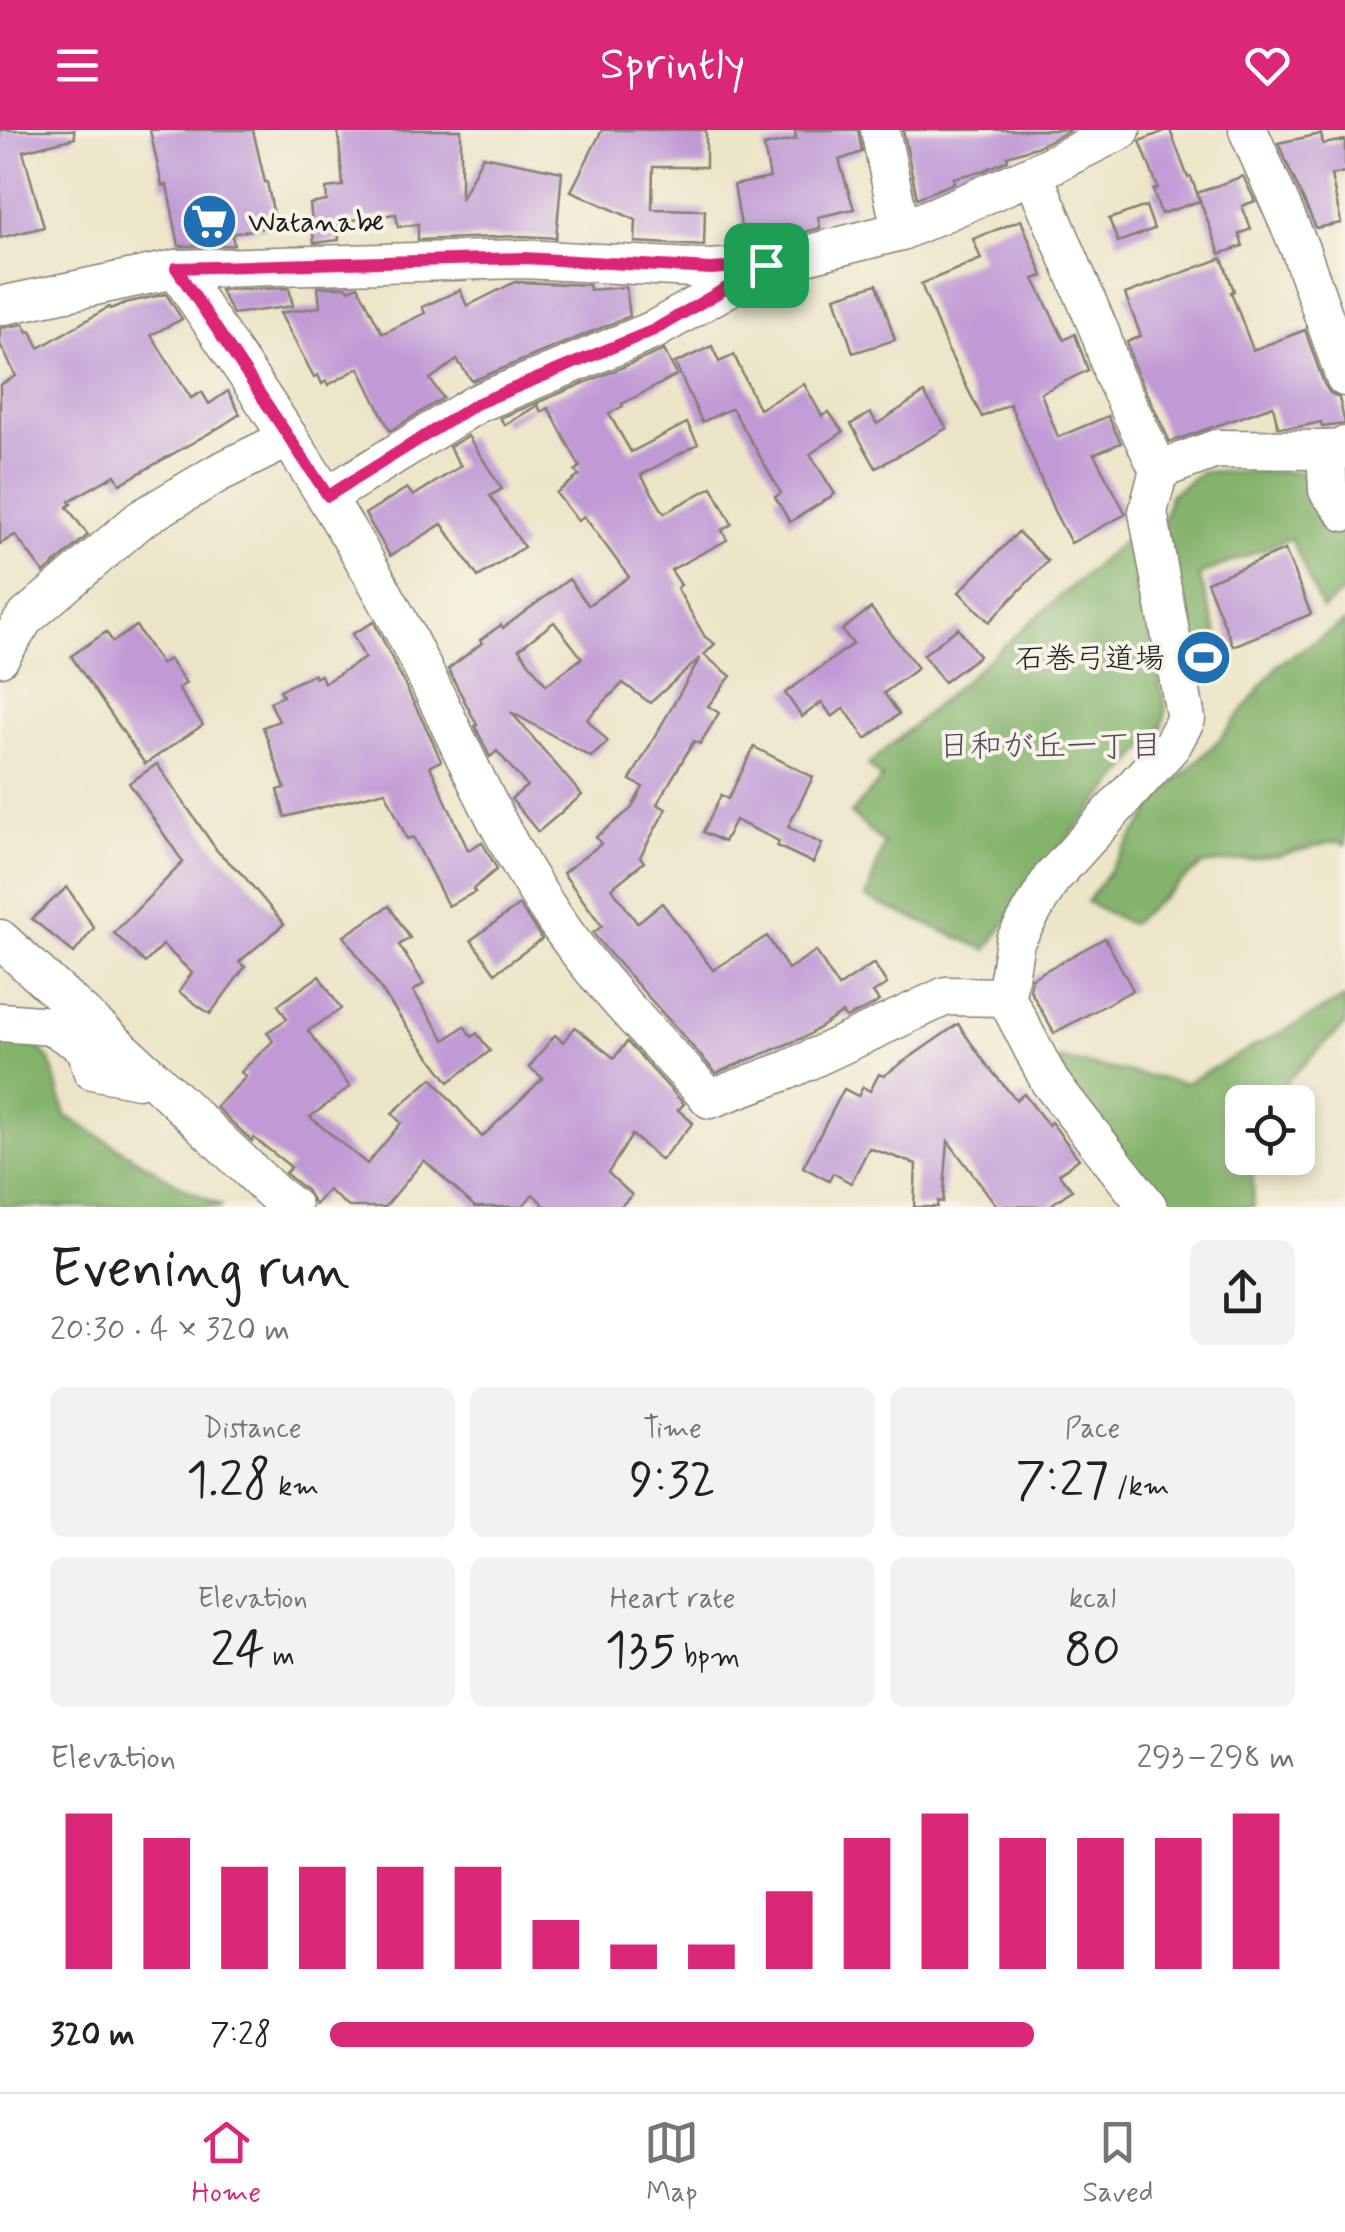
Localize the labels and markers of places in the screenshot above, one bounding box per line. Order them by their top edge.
supermarket icon: Watanabe [179,191,239,251]
place label: Watanabe [248,203,384,242]
pin [724,223,809,308]
sports icon: 石巻弓道場 [1174,628,1234,688]
place label: 石巻弓道場 [1015,640,1165,679]

